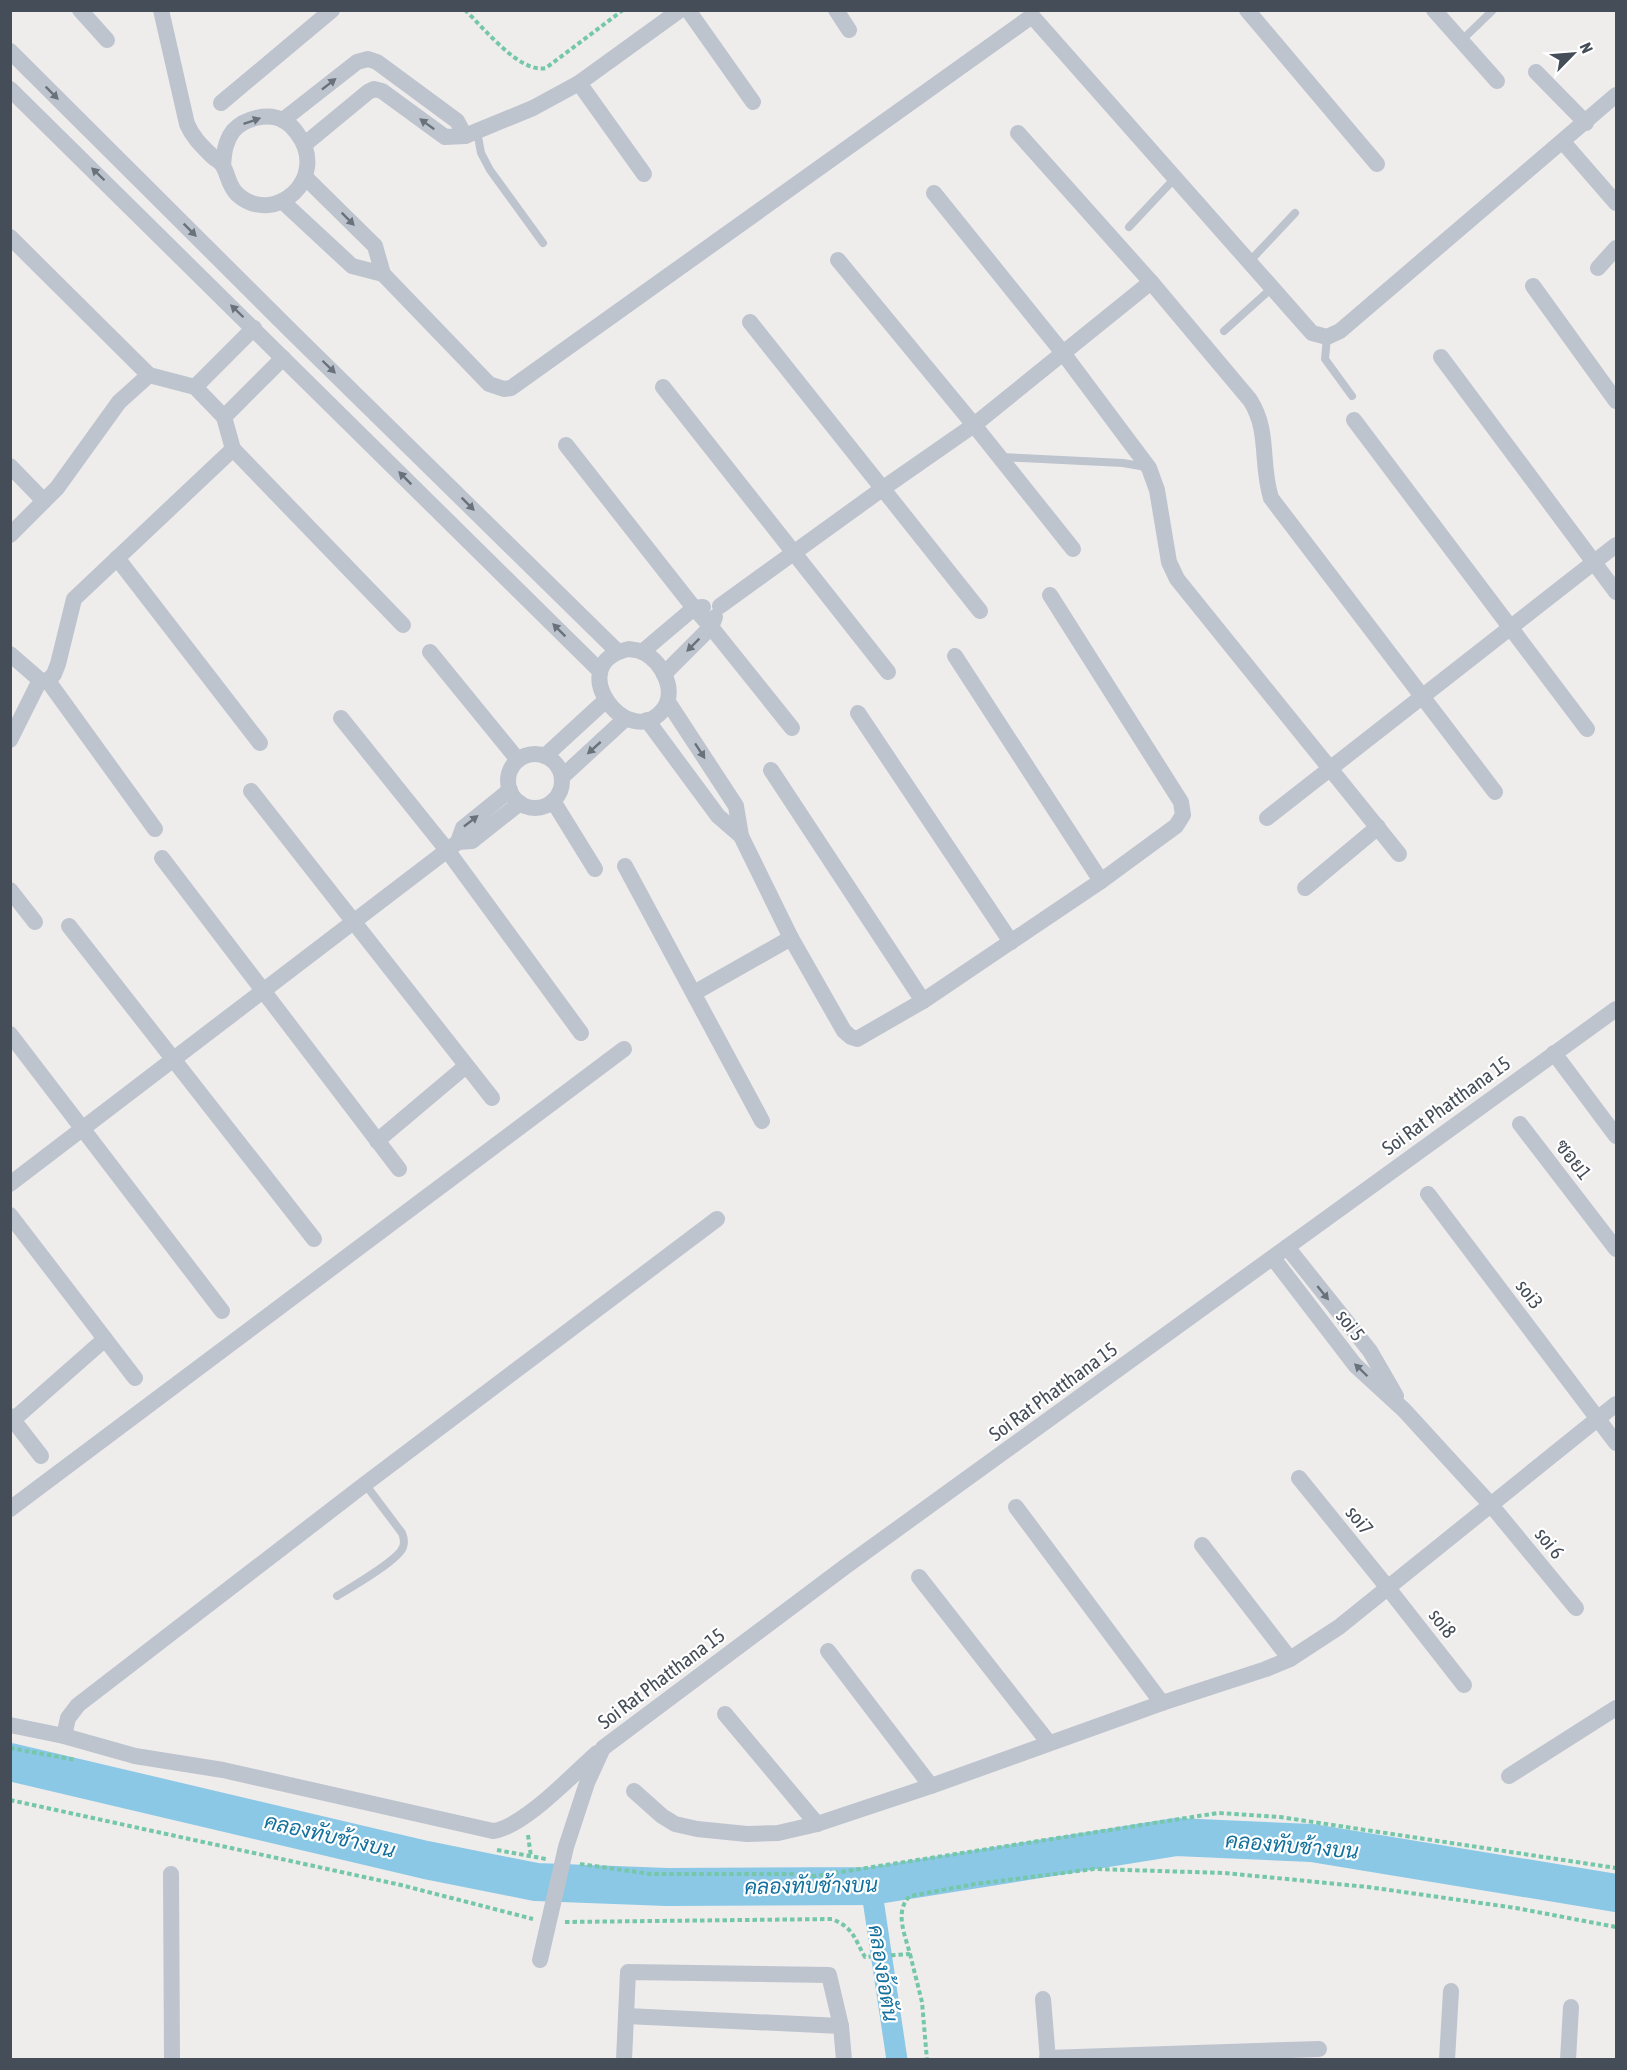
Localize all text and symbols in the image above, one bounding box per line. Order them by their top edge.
north arrow [1543,24,1603,84]
text: N [1576,40,1597,56]
one-way arrow [322,78,337,90]
one-way arrow [44,85,58,99]
one-way arrow [243,116,261,125]
one-way arrow [419,118,434,130]
one-way arrow [91,168,105,182]
one-way arrow [340,212,354,226]
one-way arrow [182,223,196,237]
one-way arrow [230,304,245,318]
one-way arrow [321,360,335,374]
one-way arrow [398,472,412,486]
one-way arrow [460,497,475,511]
one-way arrow [551,623,566,637]
one-way arrow [686,638,700,652]
one-way arrow [586,741,601,755]
one-way arrow [694,742,706,758]
one-way arrow [464,816,479,828]
street label: Soi Rat Phatthana 15 [1377,1051,1515,1159]
street label: ซอย1 [1551,1134,1597,1184]
street label: soi3 [1512,1275,1548,1313]
one-way arrow [1317,1285,1330,1301]
street label: soi 5 [1332,1305,1370,1345]
street label: Soi Rat Phatthana 15 [984,1337,1122,1445]
one-way arrow [1353,1363,1368,1377]
street label: soi7 [1341,1501,1379,1539]
street label: soi 6 [1531,1523,1569,1563]
street label: soi8 [1425,1604,1461,1642]
street label: Soi Rat Phatthana 15 [593,1623,729,1733]
water label: คลองทับช้างบน [262,1808,398,1862]
water label: คลองทับช้างบน [1224,1827,1360,1863]
water label: คลองทับช้างบน [744,1872,879,1898]
water label: คลองอ้อตัน [865,1923,904,2024]

